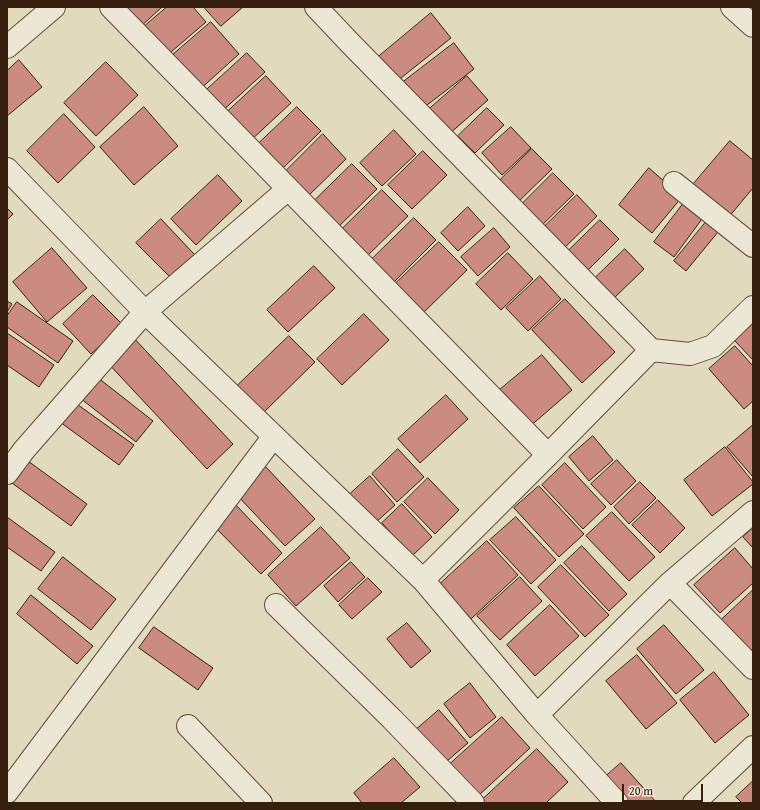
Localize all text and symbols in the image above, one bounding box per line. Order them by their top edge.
scale bar [624,776,705,802]
text: 20 m [629,782,653,799]

